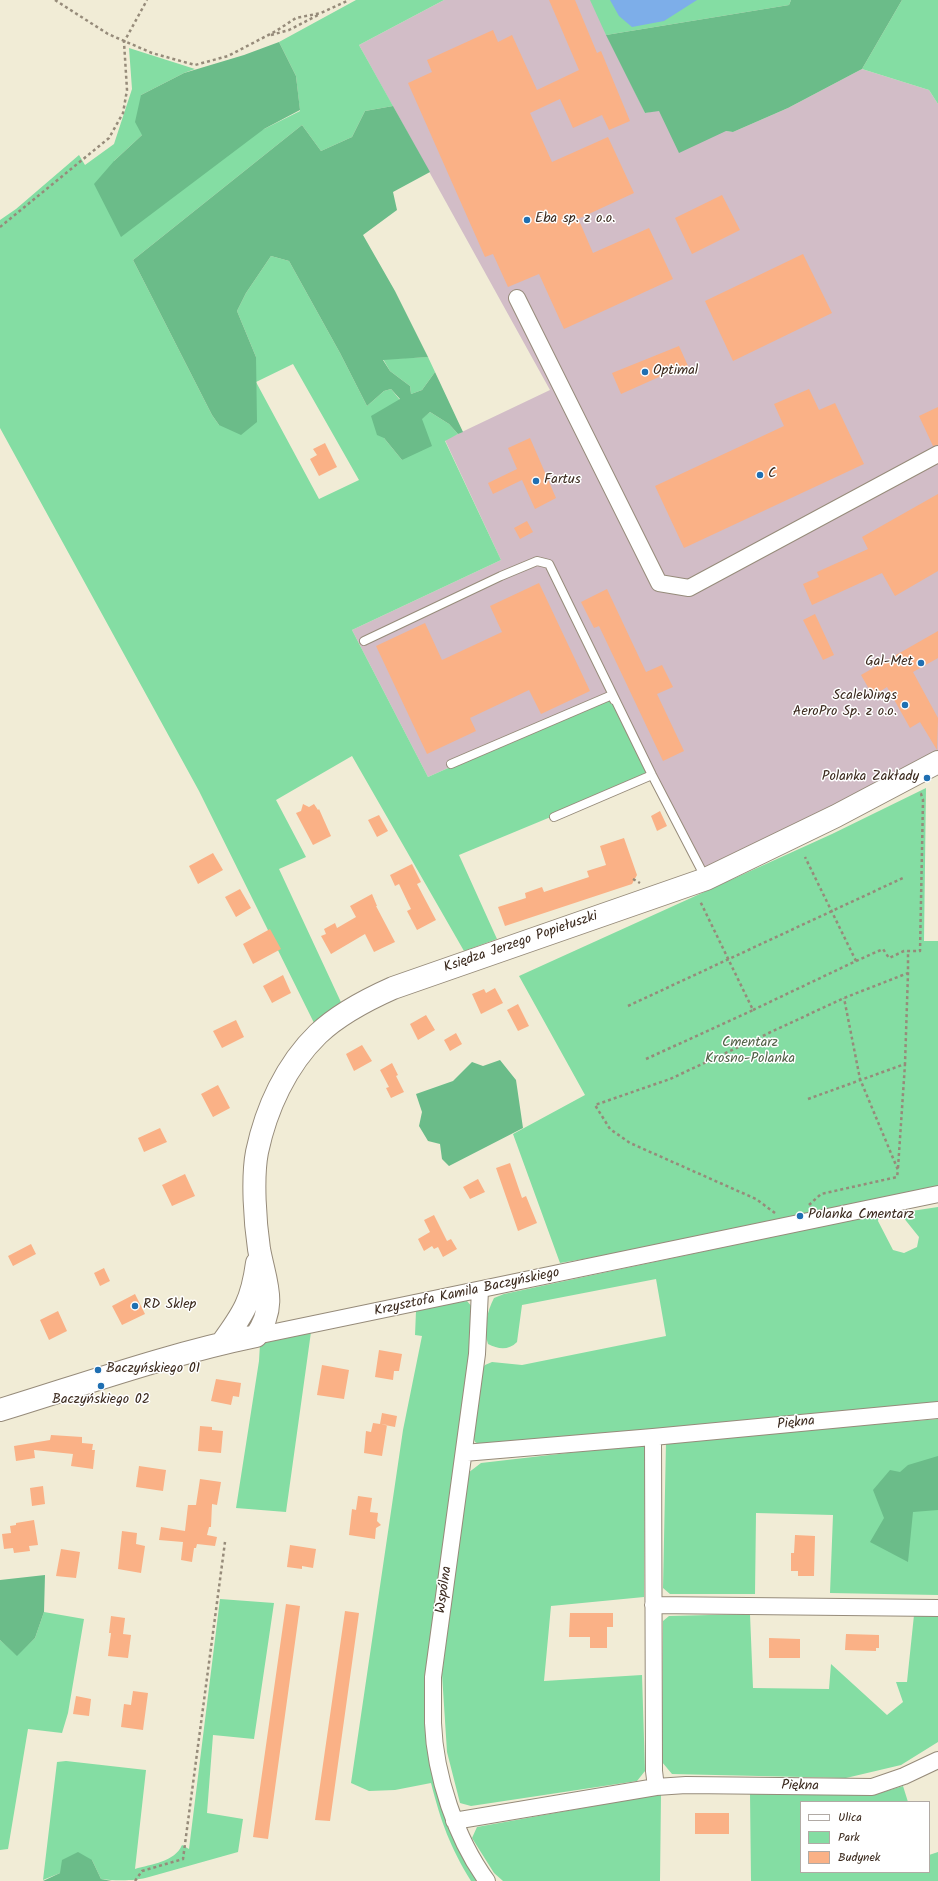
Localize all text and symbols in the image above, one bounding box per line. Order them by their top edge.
place label: Eba sp. z o.o. [535,212,615,228]
marker: Eba sp. z o.o. [522,215,532,225]
place label: Optimal [653,364,698,380]
marker: Optimal [640,367,650,377]
place label: C [768,467,776,483]
marker: C [755,470,765,480]
place label: Fartus [544,473,581,489]
marker: Fartus [531,476,541,486]
place label: Gal-Met [865,655,913,671]
marker: Gal-Met [916,658,926,668]
place label: ScaleWings AeroPro Sp. z o.o. [793,689,897,722]
marker: ScaleWings AeroPro Sp. z o.o. [900,700,910,710]
place label: Polanka Zakłady [822,770,919,786]
marker: Polanka Zakłady [922,773,932,783]
street label: Księdza Jerzego Popiełuszki [442,909,600,977]
park label: Cmentarz Krosno-Polanka [705,1036,795,1068]
place label: Polanka Cmentarz [808,1208,914,1224]
marker: Polanka Cmentarz [795,1211,805,1221]
street label: Krzysztofa Kamila Baczyńskiego [373,1265,561,1321]
place label: RD Sklep [143,1298,196,1314]
marker: RD Sklep [130,1301,140,1311]
place label: Baczyńskiego 01 [106,1362,200,1378]
marker: Baczyńskiego 01 [93,1365,103,1375]
marker: Baczyńskiego 02 [96,1381,106,1391]
place label: Baczyńskiego 02 [52,1393,150,1409]
street label: Piękna [776,1414,816,1434]
street label: Wspólna [433,1565,457,1615]
street label: Piękna [781,1778,819,1796]
legend [800,1801,930,1873]
text: Ulica [838,1808,862,1827]
text: Park [838,1828,860,1847]
text: Budynek [838,1848,880,1867]

